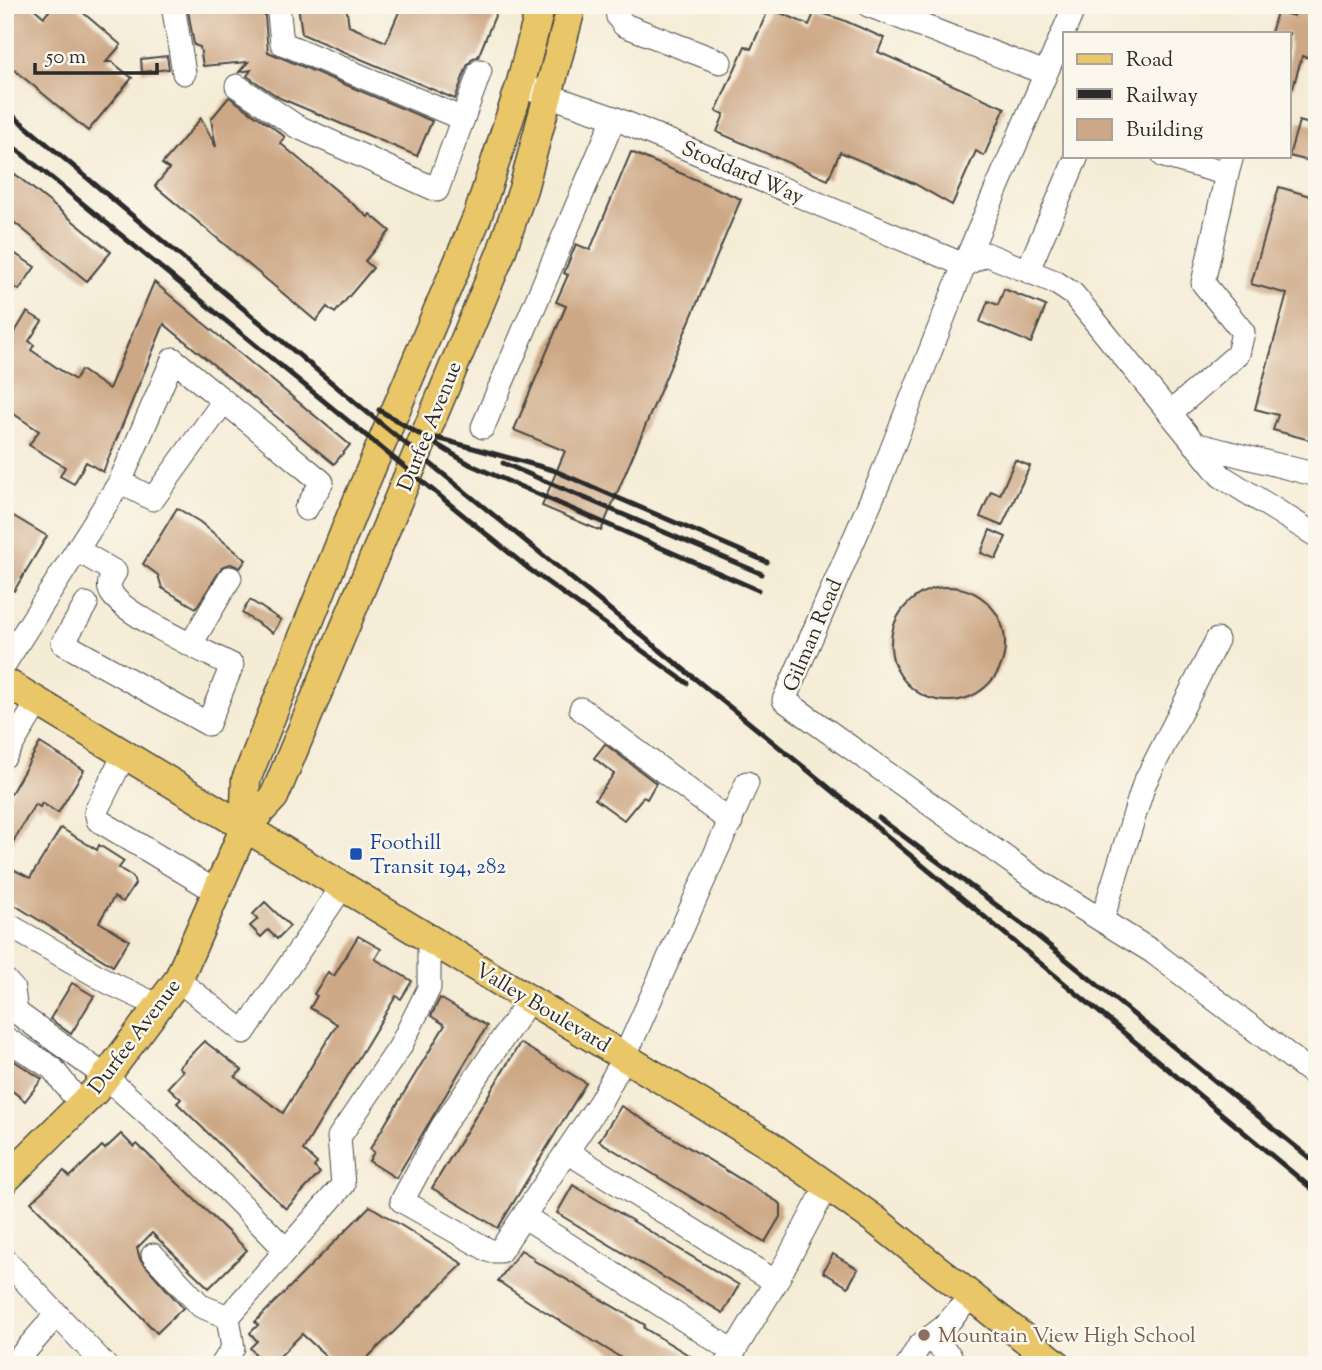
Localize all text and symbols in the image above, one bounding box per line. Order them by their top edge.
scale bar [35,32,158,76]
legend [1063,32,1290,158]
text: 50 m [45,43,86,73]
text: Road [1126,46,1173,76]
text: Railway [1126,82,1198,112]
text: Building [1126,116,1203,146]
street label: Stoddard Way [676,135,809,213]
street label: Durfee Avenue [391,357,471,496]
street label: Gilman Road [777,575,851,697]
place label: Foothill Transit 194, 282 [370,829,506,883]
marker: Foothill Transit 194, 282 [348,846,364,862]
street label: Valley Boulevard [469,956,616,1061]
street label: Durfee Avenue [82,973,189,1101]
place label: Mountain View High School [938,1322,1196,1352]
marker: Mountain View High School [916,1327,932,1343]

